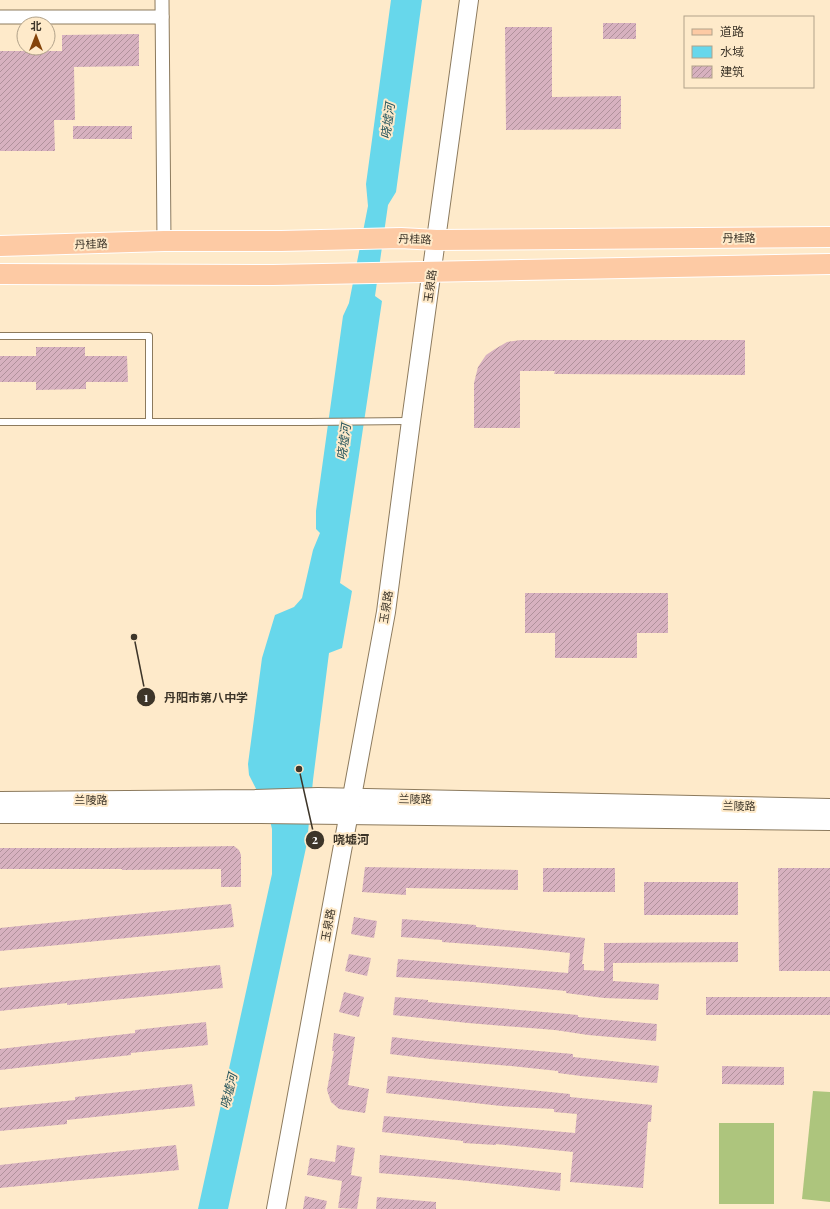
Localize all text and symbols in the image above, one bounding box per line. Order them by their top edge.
north arrow [16,16,56,56]
legend [684,16,814,88]
text: 北 [31,18,42,33]
text: 道路 [720,23,744,39]
text: 水域 [720,43,744,59]
text: 建筑 [720,63,744,79]
water label: 哓墟河 [377,100,398,140]
street label: 丹桂路 [398,230,432,247]
street label: 丹桂路 [723,230,756,245]
street label: 丹桂路 [74,235,108,252]
street label: 玉泉路 [420,269,439,303]
water label: 哓墟河 [333,421,354,461]
street label: 玉泉路 [376,589,395,624]
callout: 丹阳市第八中学 [136,685,256,709]
text: 1 [144,689,149,705]
text: 丹阳市第八中学 [164,689,248,705]
street label: 兰陵路 [398,791,432,806]
street label: 兰陵路 [75,792,108,807]
street label: 兰陵路 [722,798,756,813]
callout: 哓墟河 [305,828,377,852]
text: 2 [312,831,318,847]
text: 哓墟河 [333,831,369,847]
street label: 玉泉路 [317,907,338,942]
water label: 哓墟河 [216,1069,241,1110]

